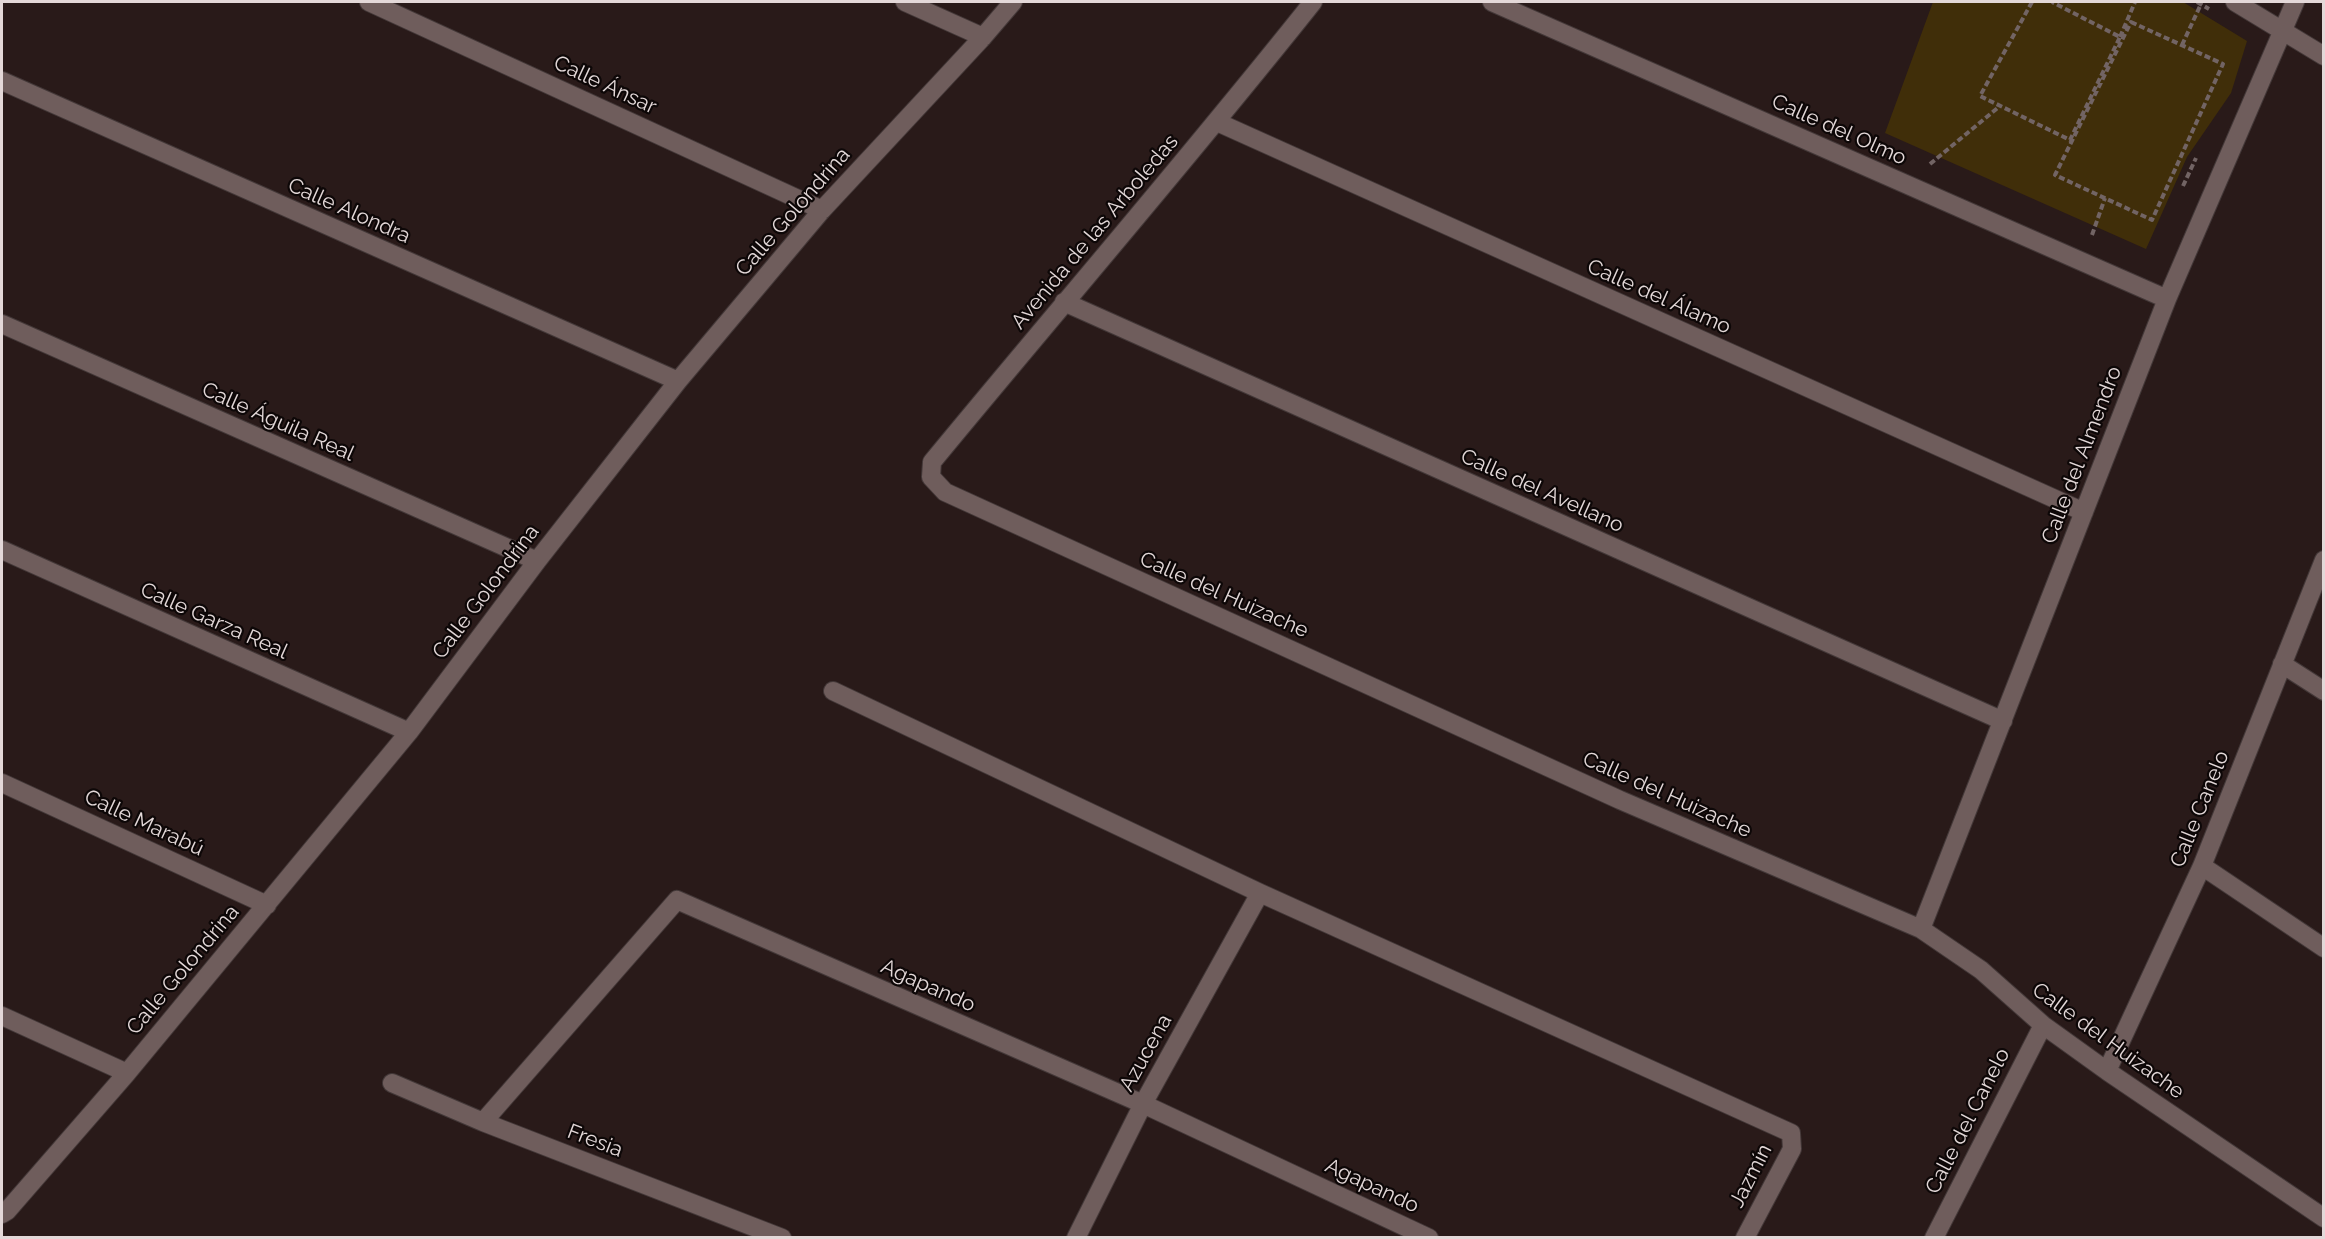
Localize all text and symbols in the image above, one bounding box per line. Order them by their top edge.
street label: Calle Ánsar [550,50,660,120]
street label: Calle del Olmo [1768,89,1910,171]
street label: Avenida de las Arboledas [1006,130,1184,334]
street label: Calle Golondrina [730,143,856,281]
street label: Calle Alondra [284,173,414,249]
street label: Calle del Álamo [1583,254,1735,340]
street label: Calle del Almendro [2037,363,2127,547]
street label: Calle Águila Real [198,377,358,467]
street label: Calle del Avellano [1457,444,1627,538]
street label: Calle Golondrina [427,520,545,664]
street label: Calle del Huizache [1136,547,1312,643]
street label: Calle Garza Real [136,577,292,665]
street label: Calle del Huizache [1579,747,1755,843]
street label: Calle Canelo [2165,747,2235,871]
street label: Calle Marabú [80,784,208,862]
street label: Calle Golondrina [121,900,245,1040]
street label: Agapando [877,954,979,1018]
street label: Calle del Huizache [2027,977,2189,1105]
street label: Azucena [1115,1010,1177,1096]
street label: Calle del Canelo [1920,1044,2016,1198]
street label: Fresia [564,1119,626,1163]
street label: Jazmín [1724,1140,1778,1212]
street label: Agapando [1321,1153,1423,1219]

